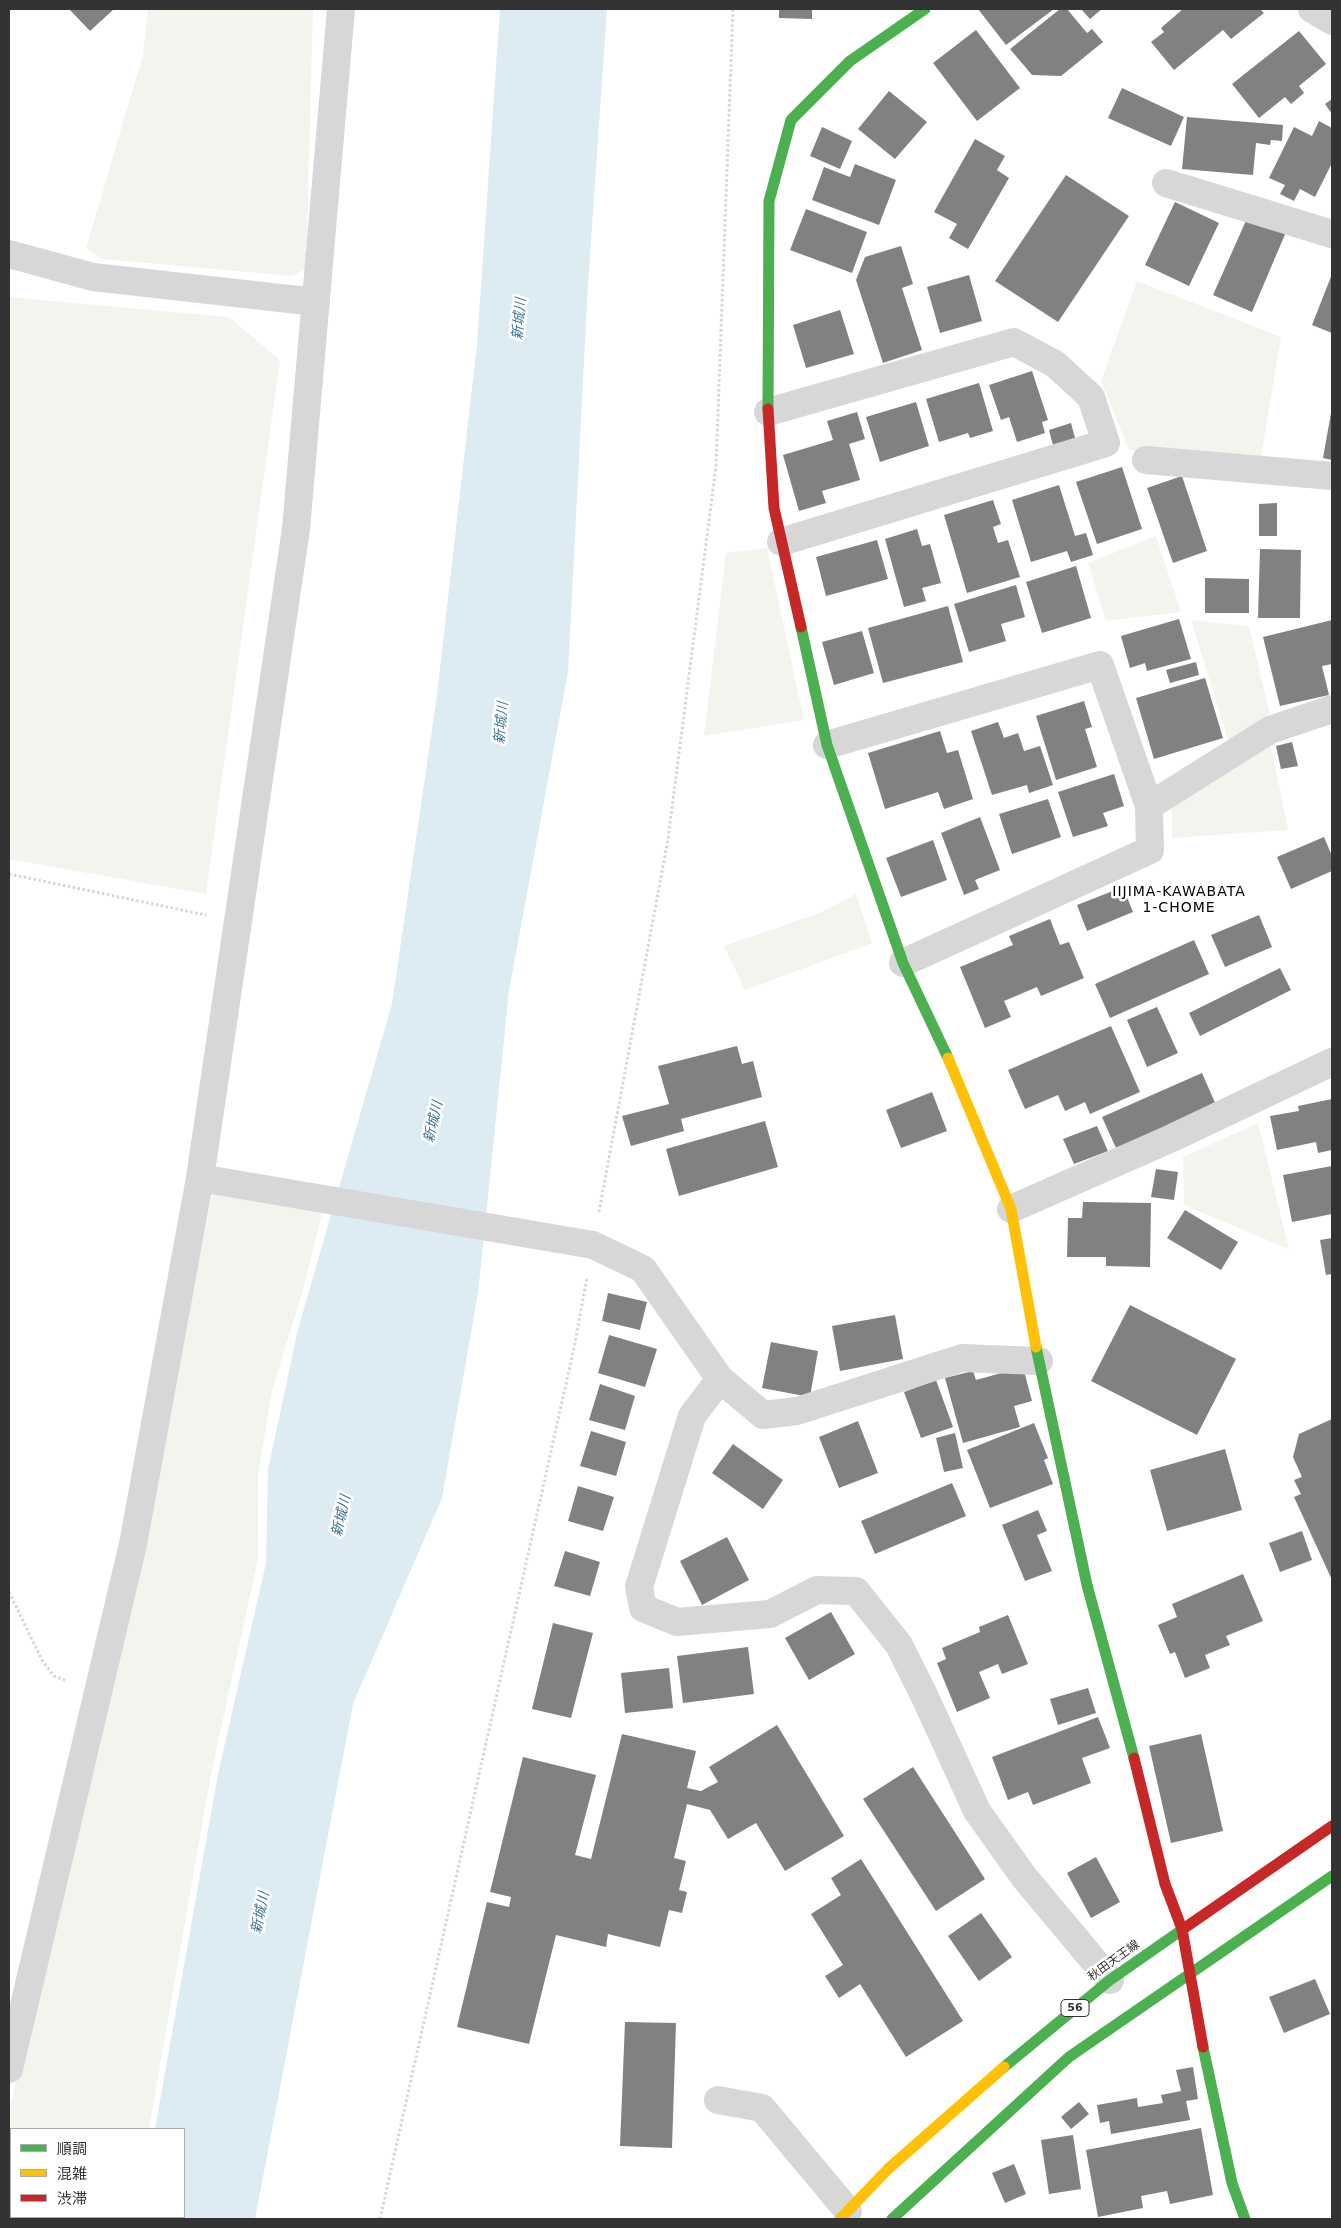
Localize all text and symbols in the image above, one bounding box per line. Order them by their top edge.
water label: 新城川 [510,297,530,341]
water label: 新城川 [492,701,512,745]
district label: IIJIMA-KAWABATA 1-CHOME [1110,884,1248,916]
water label: 新城川 [421,1100,447,1144]
water label: 新城川 [329,1494,355,1538]
water label: 新城川 [249,1891,273,1935]
street label: 秋田天王線 [1085,1938,1143,1984]
road number: 56 [1061,2000,1089,2016]
legend [10,2128,185,2218]
text: 順調 [57,2140,87,2158]
text: 混雑 [57,2165,87,2183]
text: 渋滞 [57,2190,87,2208]

